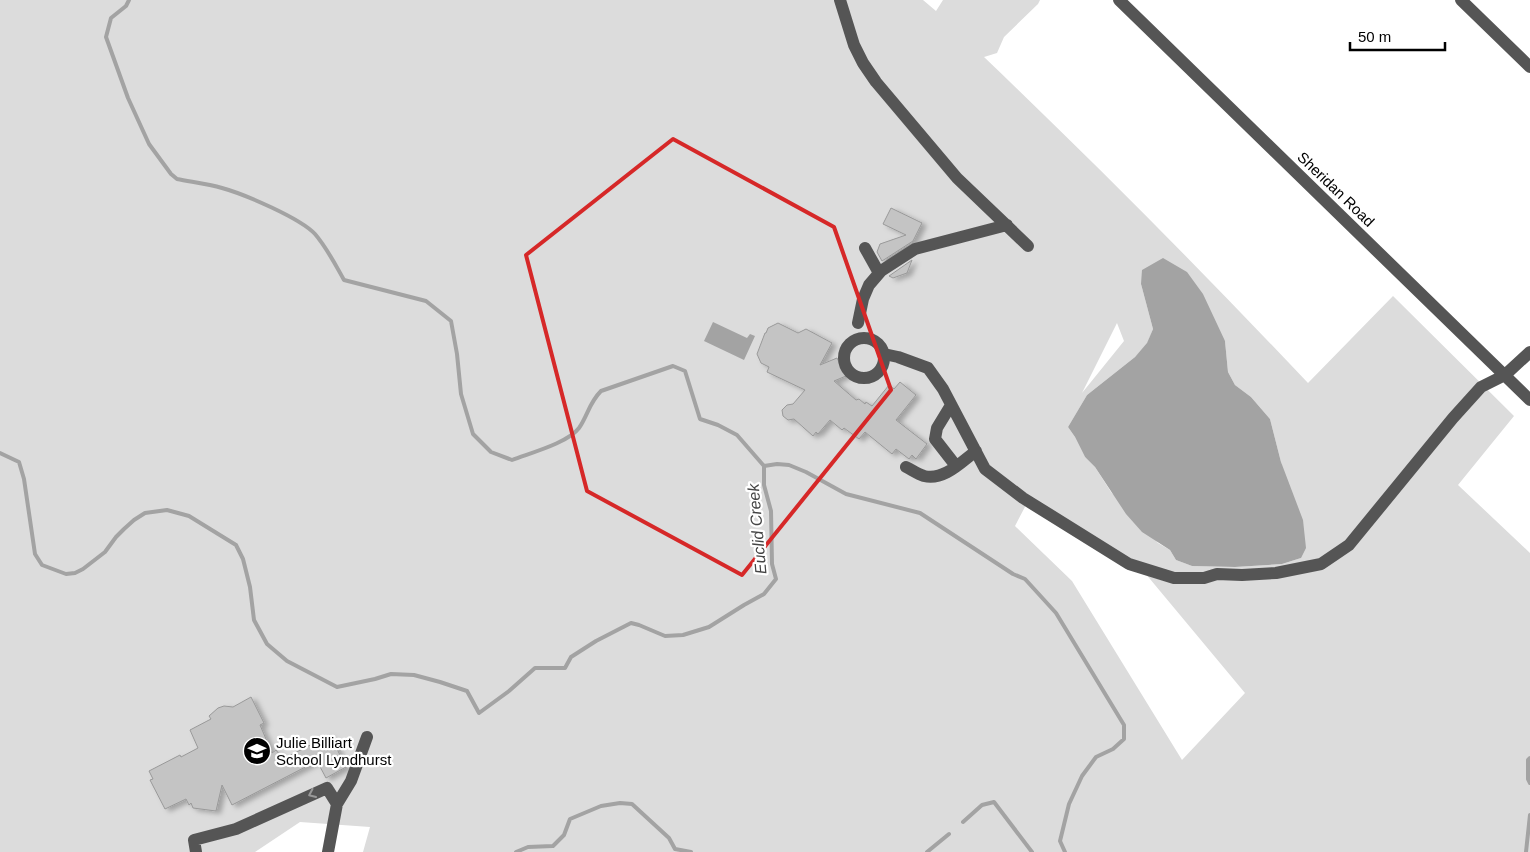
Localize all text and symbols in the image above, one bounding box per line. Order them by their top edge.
scale bar [1350,20,1445,52]
text: 50 m [1358,28,1391,45]
street label: Sheridan Road [1294,148,1378,230]
water label: Euclid Creek [744,482,769,575]
place label: Julie Billiart School Lyndhurst [276,734,392,768]
school or university icon: Julie Billiart School Lyndhurst [242,736,272,766]
one-way arrow [308,788,317,799]

